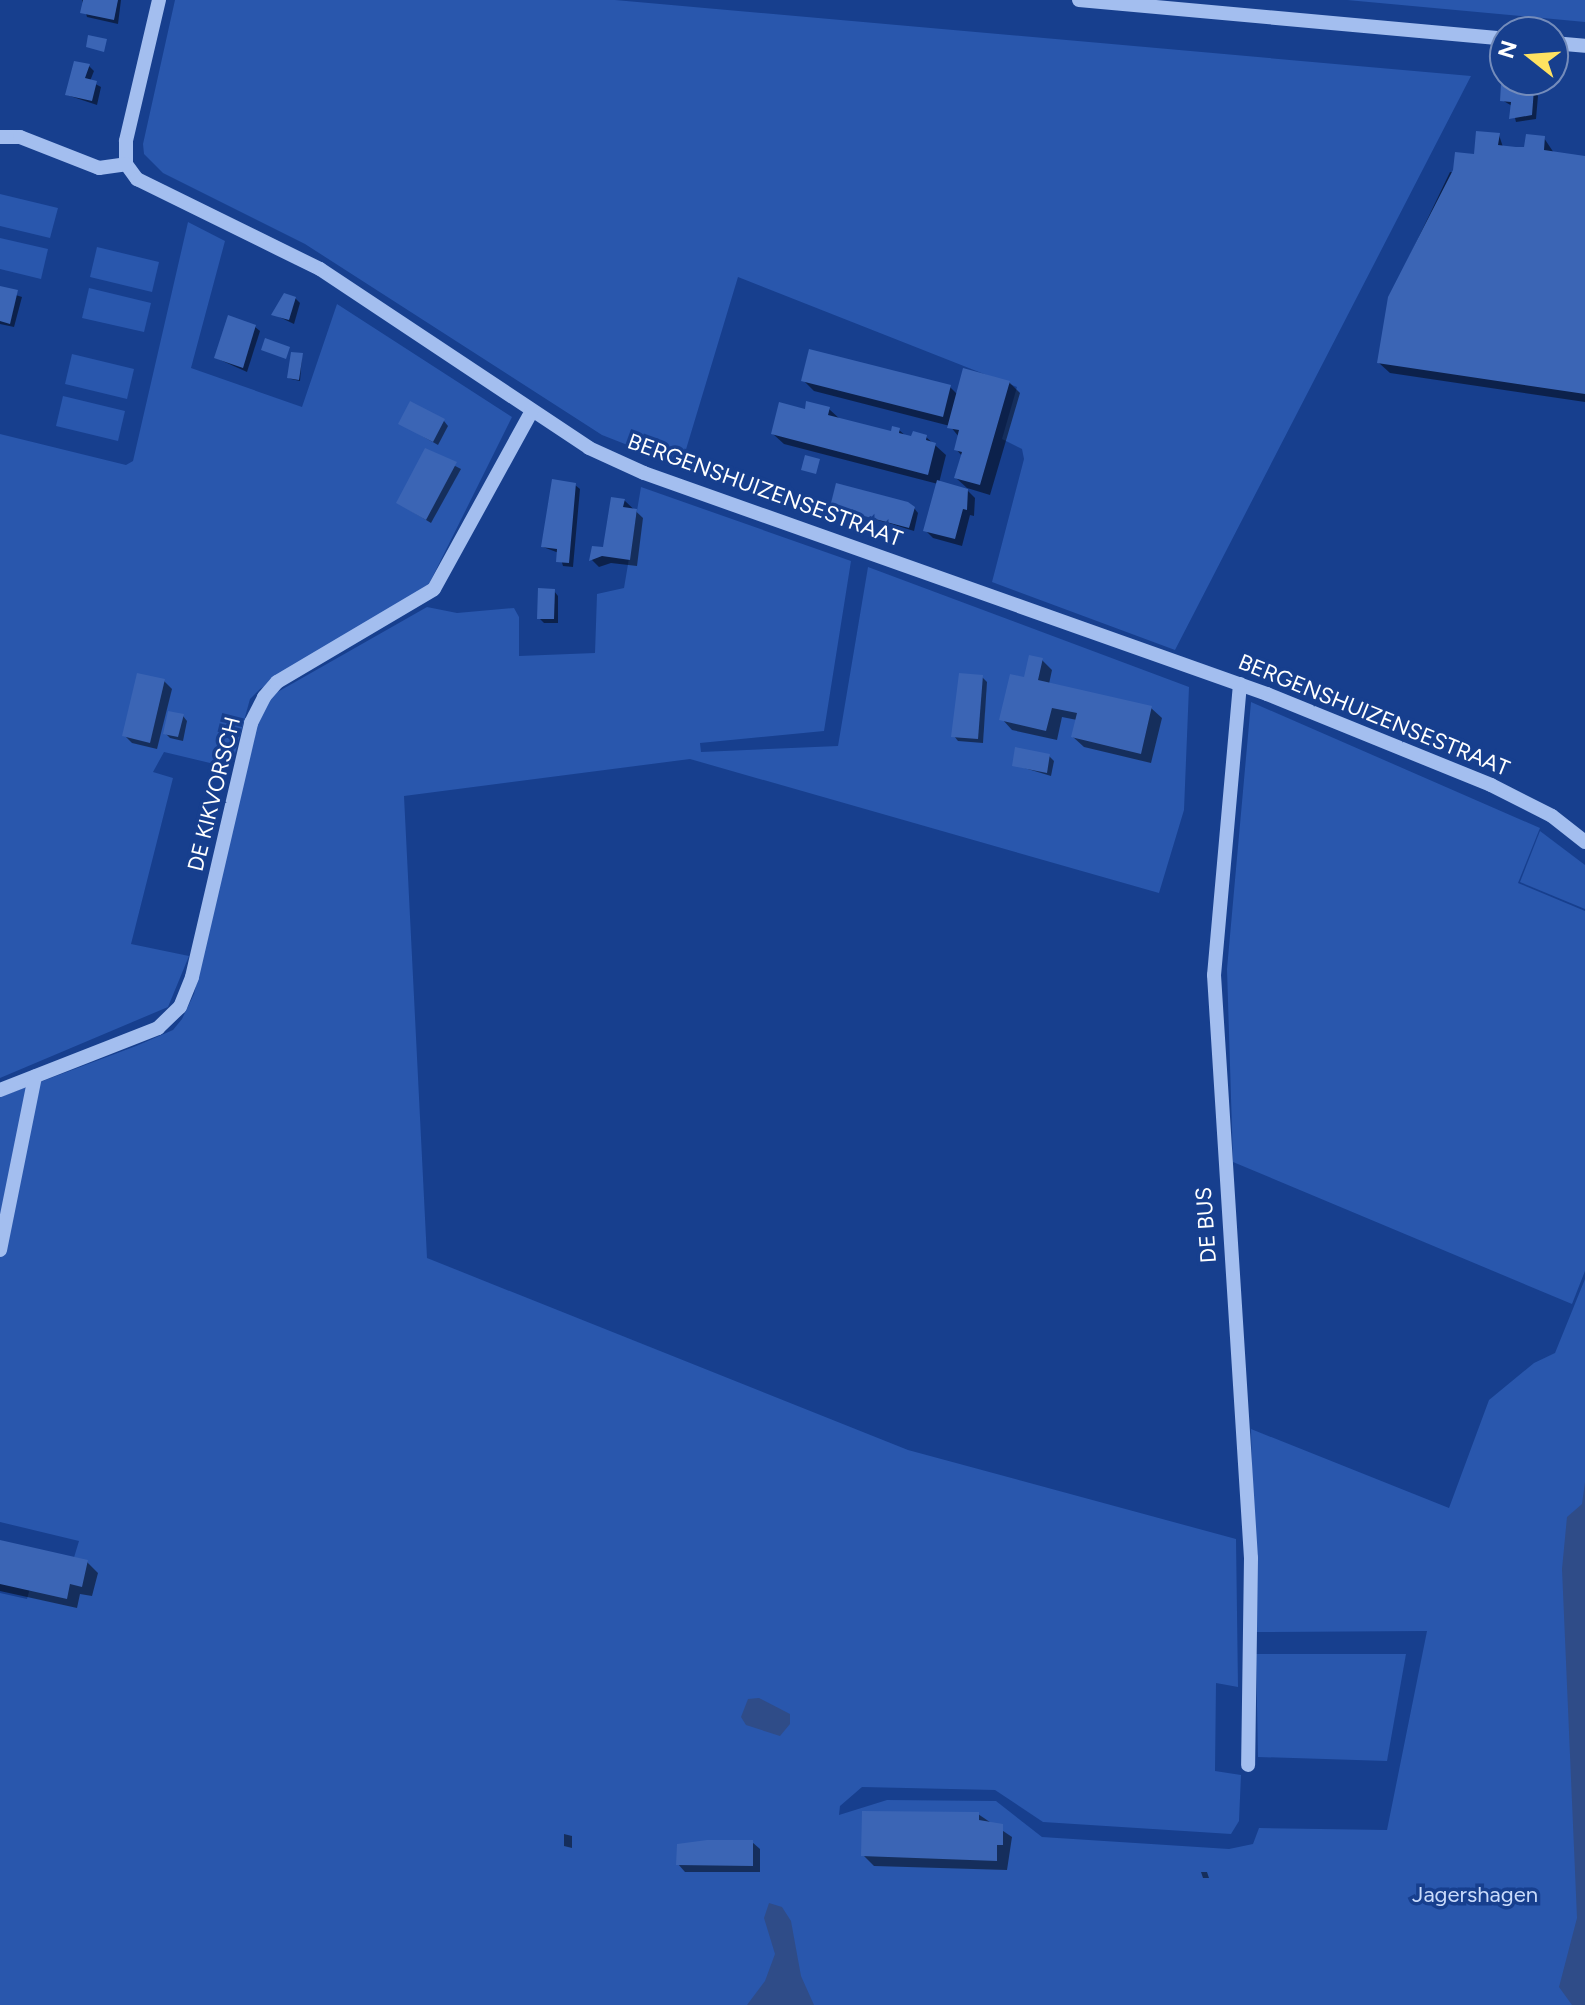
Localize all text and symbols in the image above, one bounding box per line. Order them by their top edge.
north arrow [1489,16,1569,96]
text: N [1492,37,1523,62]
street label: BERGENSHUIZENSESTRAAT [624,428,906,552]
street label: BERGENSHUIZENSESTRAAT [1234,648,1514,782]
street label: DE KIKVORSCH [182,714,246,874]
street label: DE BUS [1190,1186,1222,1264]
park label: Jagershagen [1412,1882,1538,1908]

